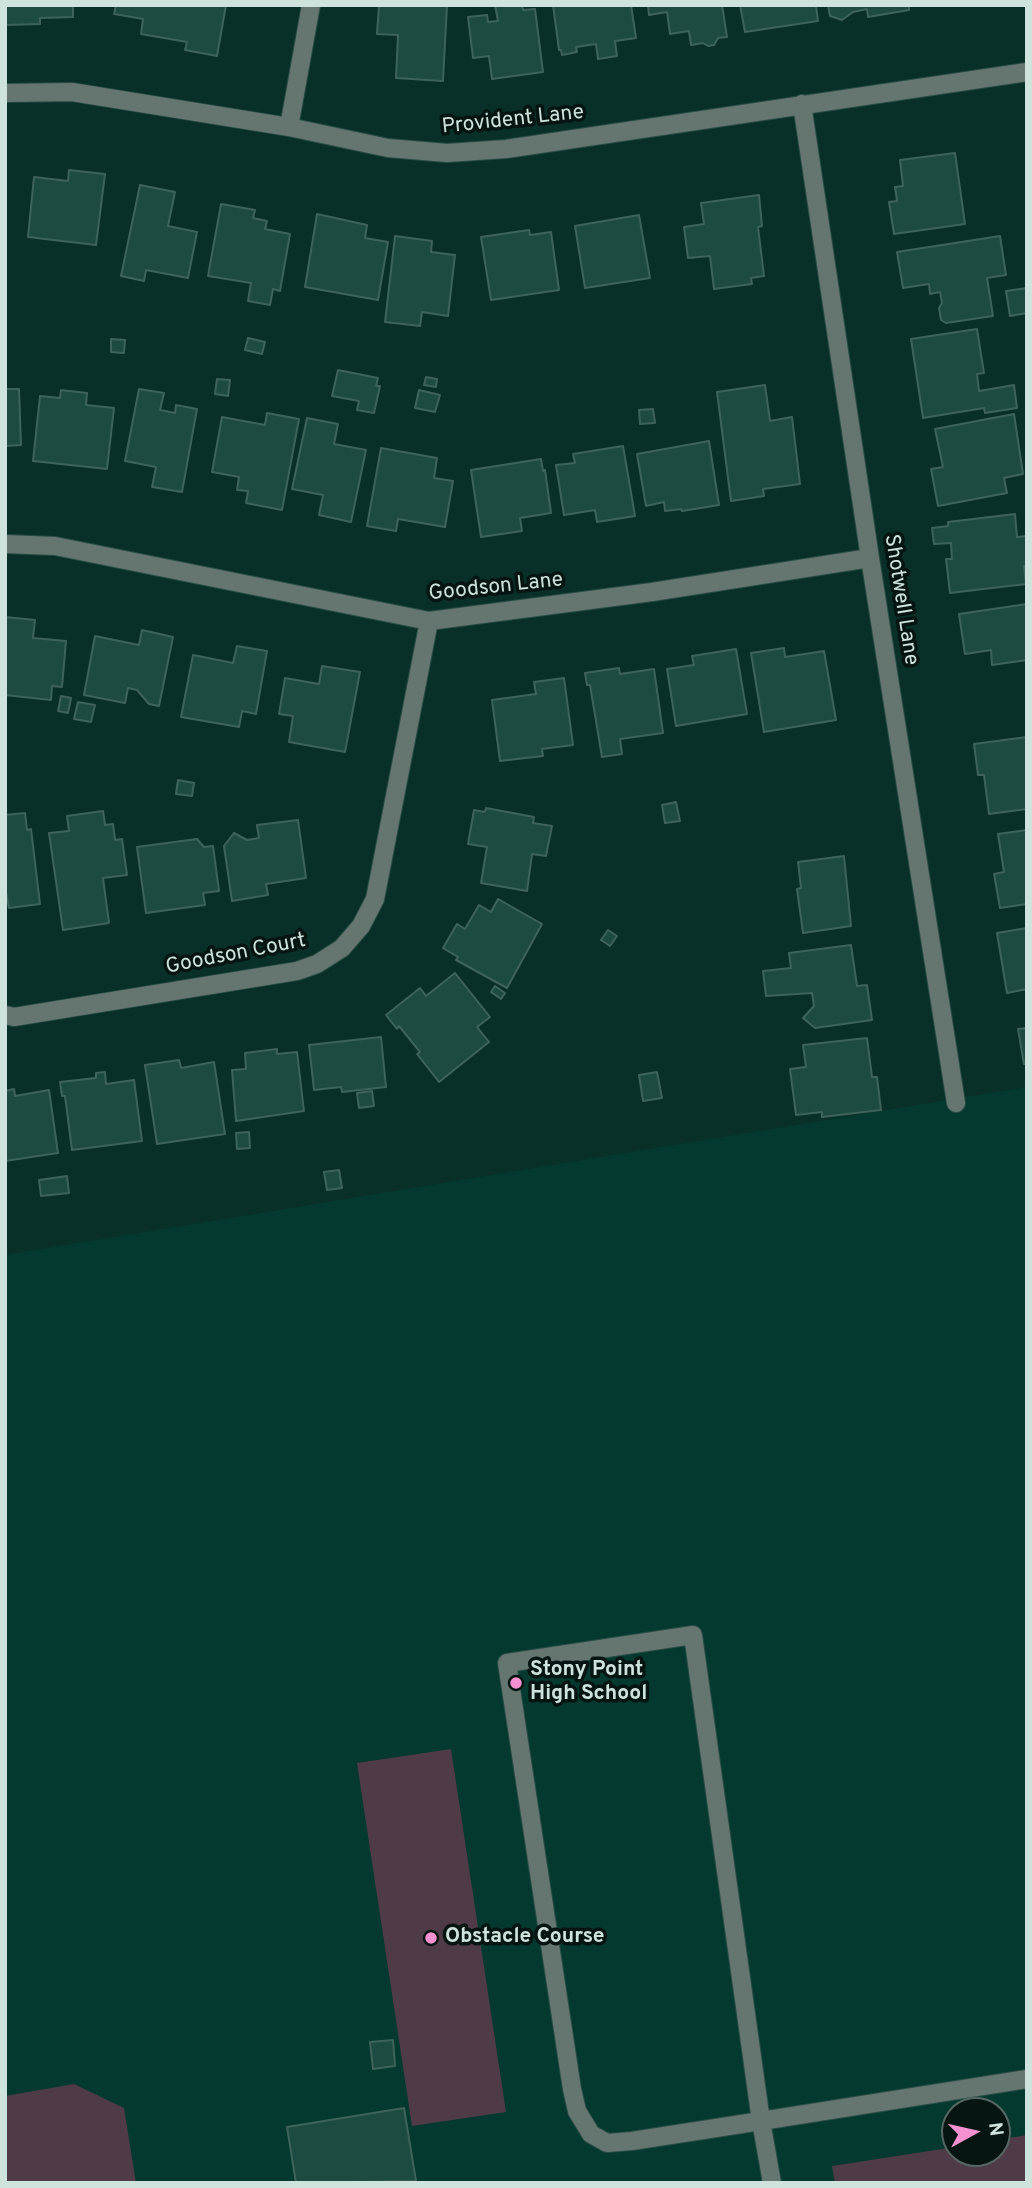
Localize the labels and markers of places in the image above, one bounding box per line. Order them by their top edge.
place label: Stony Point High School [530,1658,647,1708]
marker: Stony Point High School [508,1675,524,1691]
place label: Obstacle Course [445,1925,605,1951]
marker: Obstacle Course [423,1930,439,1946]

